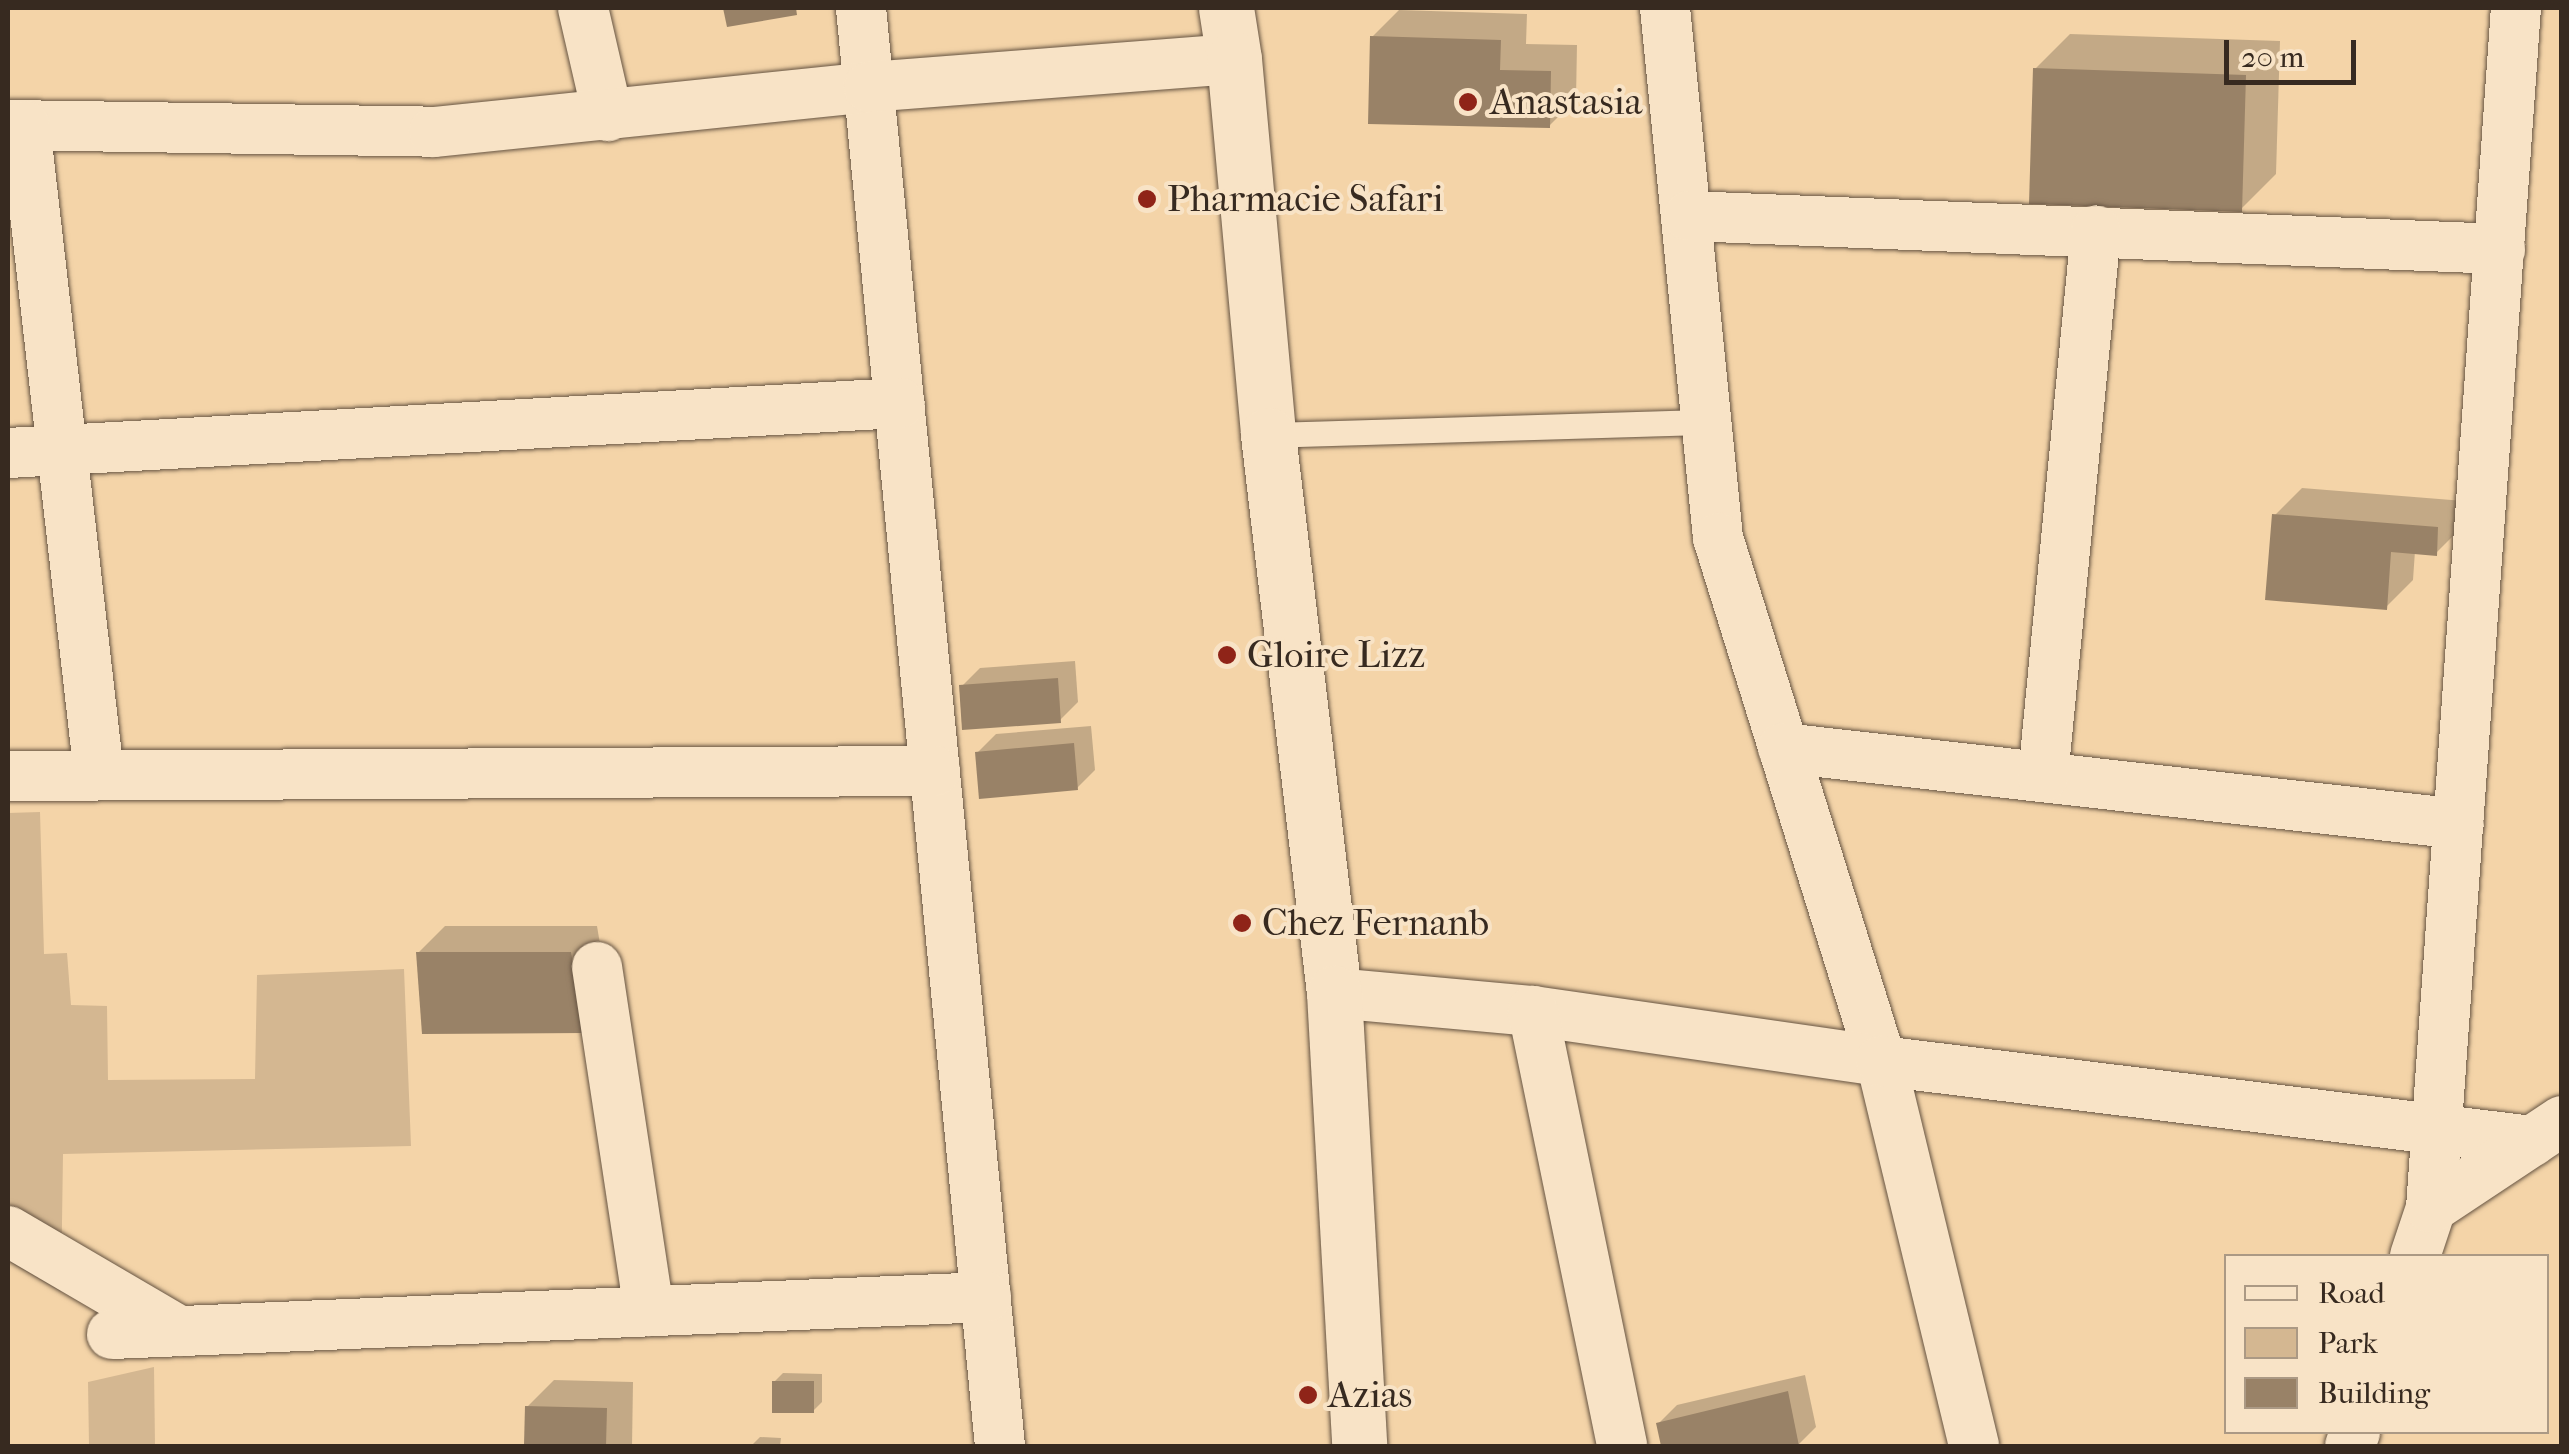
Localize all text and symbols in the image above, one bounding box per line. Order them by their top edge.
scale bar [2229,20,2362,82]
text: 20 m [2241,40,2304,75]
place label: Anastasia [1490,79,1642,125]
marker: Anastasia [1455,89,1481,115]
place label: Pharmacie Safari [1167,176,1444,222]
marker: Pharmacie Safari [1136,188,1158,210]
place label: Gloire Lizz [1247,632,1425,678]
marker: Gloire Lizz [1216,644,1238,666]
place label: Chez Fernanb [1262,900,1489,946]
marker: Chez Fernanb [1231,912,1253,934]
legend [2224,1254,2549,1434]
text: Road [2318,1276,2385,1311]
text: Park [2318,1326,2378,1361]
place label: Azias [1328,1372,1412,1418]
text: Building [2318,1376,2430,1411]
marker: Azias [1297,1384,1319,1406]

